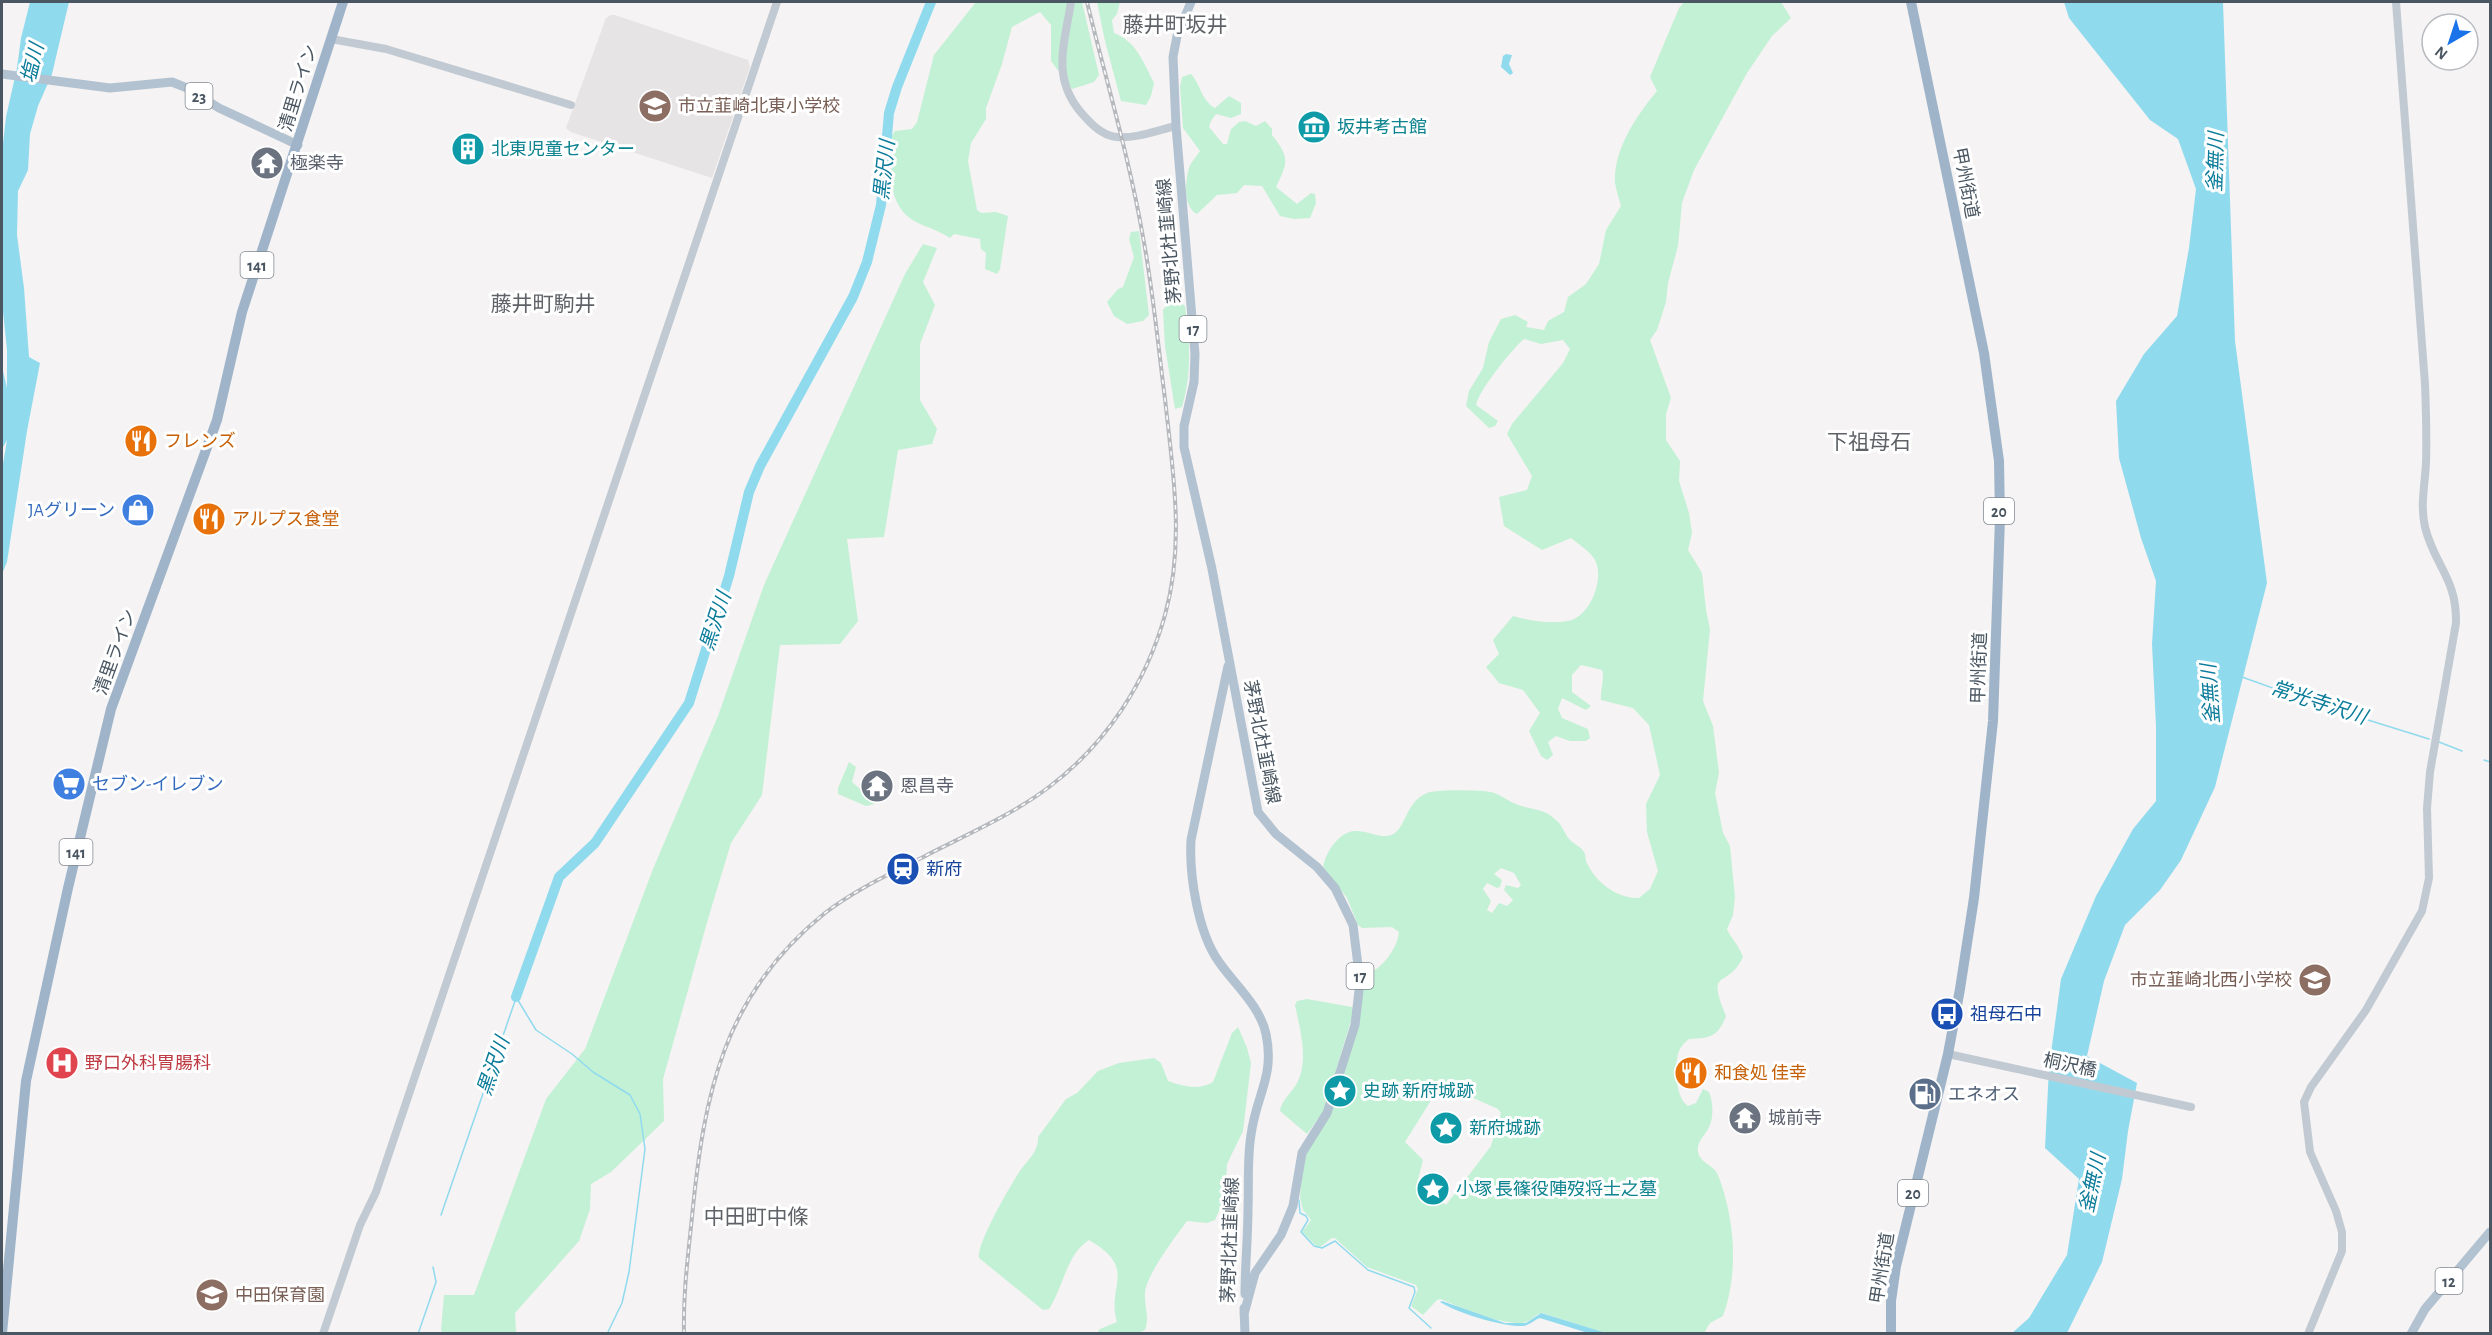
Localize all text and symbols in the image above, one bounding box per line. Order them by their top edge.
north arrow [2420,12,2480,72]
district label: 藤井町坂井 [1123,14,1228,36]
water label: 塩川 [17,39,48,85]
street label: 清里ライン [276,42,321,134]
text: N [2432,43,2451,63]
road number: 23 [186,83,212,109]
school or university icon: 市立韮崎北東小学校 [637,88,673,124]
place label: 市立韮崎北東小学校 [678,96,840,116]
museum icon: 坂井考古館 [1296,109,1332,145]
place label: 坂井考古館 [1337,117,1427,137]
water label: 釜無川 [2204,130,2227,192]
building icon: 北東児童センター [450,131,486,167]
water label: 黒沢川 [871,137,898,201]
place label: 北東児童センター [491,139,635,159]
temple icon: 極楽寺 [249,145,285,181]
street label: 甲州街道 [1949,146,1983,220]
place label: 極楽寺 [290,154,344,173]
street label: 茅野北杜韮崎線 [1154,177,1184,305]
road number: 141 [240,252,274,278]
district label: 藤井町駒井 [491,293,596,315]
road number: 17 [1180,316,1206,342]
restaurant icon: フレンズ [123,423,159,459]
place label: フレンズ [164,431,236,451]
district label: 下祖母石 [1827,431,1911,453]
shop icon: JAグリーン [120,492,156,528]
road number: 20 [1984,498,2014,524]
place label: JAグリーン [28,500,115,520]
restaurant icon: アルプス食堂 [191,501,227,537]
place label: アルプス食堂 [232,510,340,529]
water label: 黒沢川 [696,587,735,653]
street label: 清里ライン [91,607,140,698]
street label: 甲州街道 [1968,632,1990,704]
water label: 釜無川 [2198,661,2223,725]
water label: 常光寺沢川 [2268,677,2372,729]
street label: 茅野北杜韮崎線 [1240,678,1284,806]
supermarket icon: セブン-イレブン [51,766,87,802]
temple icon: 恩昌寺 [859,768,895,804]
place label: セブン-イレブン [92,774,224,794]
place label: 恩昌寺 [900,777,954,796]
road number: 141 [60,839,92,865]
station icon: 新府 [885,851,921,887]
place label: 新府 [926,860,962,879]
school or university icon: 市立韮崎北西小学校 [2297,962,2333,998]
road number: 17 [1346,963,1374,989]
place label: 市立韮崎北西小学校 [2130,970,2292,990]
bus stop icon: 祖母石中 [1929,996,1965,1032]
place label: 祖母石中 [1970,1005,2042,1024]
water label: 黒沢川 [474,1032,514,1098]
hospital icon: 野口外科胃腸科 [44,1045,80,1081]
street label: 桐沢橋 [2042,1051,2098,1080]
place label: 野口外科胃腸科 [85,1053,211,1073]
restaurant icon: 和食処 佳幸 [1673,1055,1709,1091]
place label: 和食処 佳幸 [1714,1063,1807,1083]
place icon: 史跡 新府城跡 [1322,1073,1358,1109]
fuel station icon: エネオス [1907,1076,1943,1112]
place label: 史跡 新府城跡 [1363,1082,1474,1101]
place label: エネオス [1948,1086,2020,1104]
temple icon: 城前寺 [1727,1100,1763,1136]
place label: 城前寺 [1768,1108,1822,1128]
place icon: 新府城跡 [1428,1110,1464,1146]
place label: 新府城跡 [1469,1119,1541,1138]
water label: 釜無川 [2076,1150,2109,1215]
place icon: 小塚 長篠役陣歿将士之墓 [1415,1171,1451,1207]
street label: 茅野北杜韮崎線 [1218,1177,1242,1303]
place label: 小塚 長篠役陣歿将士之墓 [1456,1180,1657,1199]
road number: 20 [1898,1180,1928,1206]
district label: 中田町中條 [704,1206,809,1228]
street label: 甲州街道 [1866,1231,1898,1305]
road number: 12 [2436,1268,2462,1294]
school or university icon: 中田保育園 [194,1277,230,1313]
place label: 中田保育園 [235,1286,325,1305]

